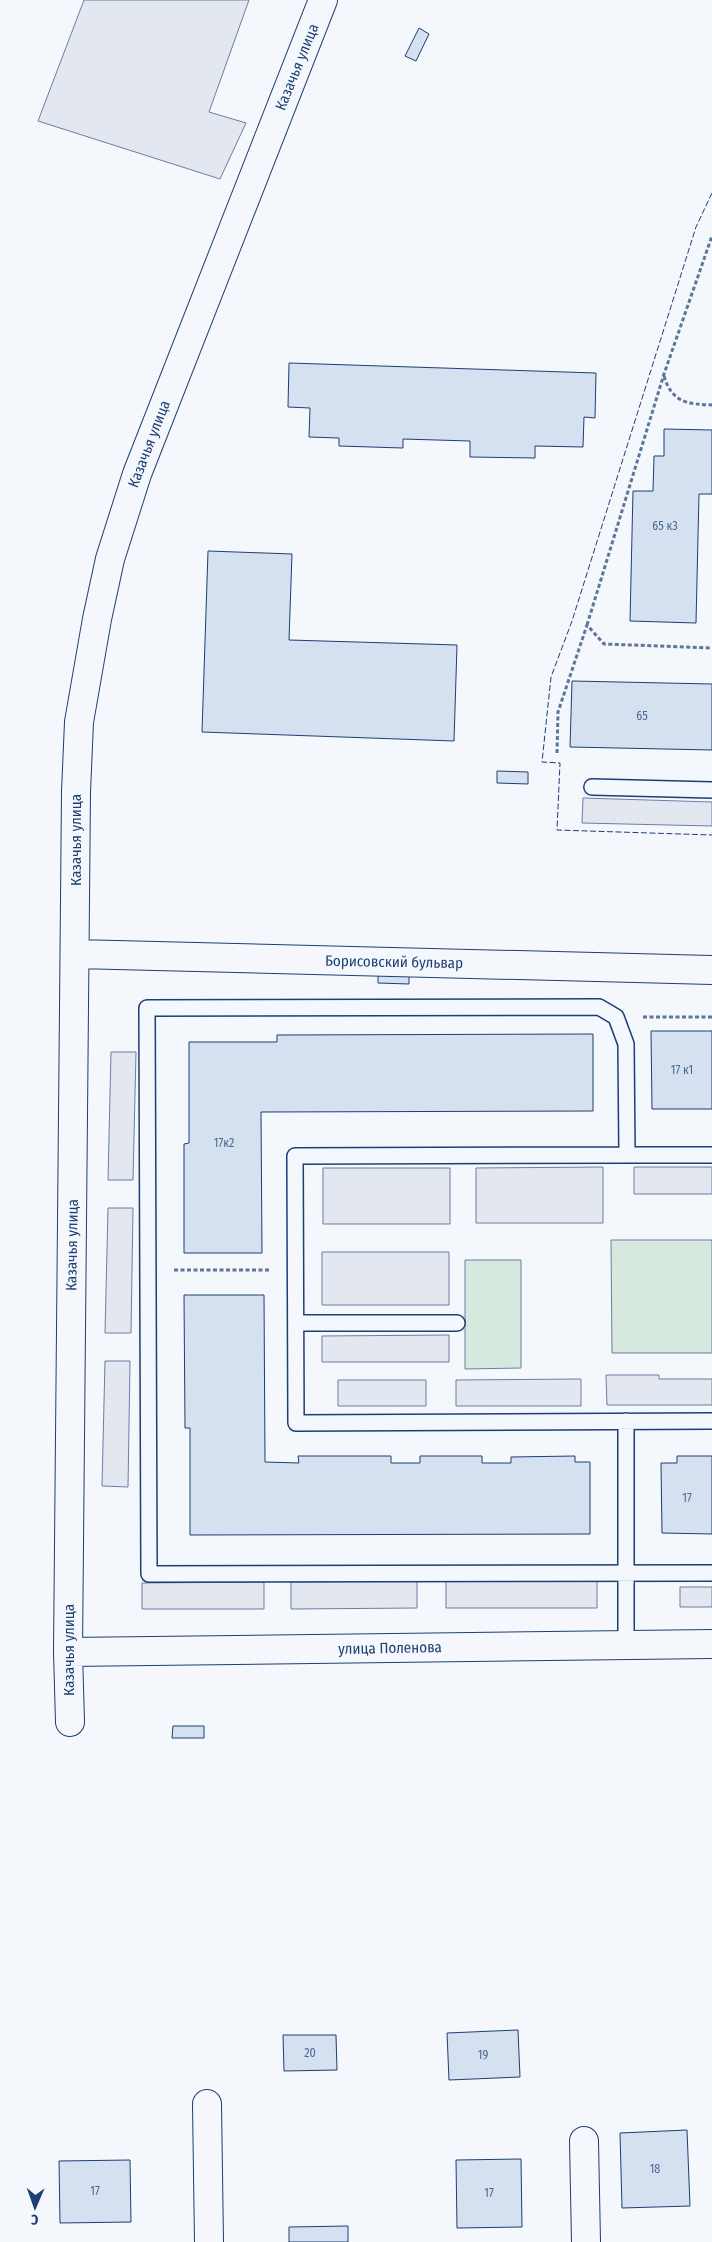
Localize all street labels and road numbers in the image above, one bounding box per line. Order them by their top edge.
street label: Казачья улица [271,21,323,113]
street label: Казачья улица [124,398,174,490]
street label: Казачья улица [67,794,85,886]
street label: Борисовский бульвар [325,952,463,972]
street label: Казачья улица [62,1199,82,1291]
street label: Казачья улица [60,1604,78,1696]
street label: улица Поленова [338,1638,442,1658]

